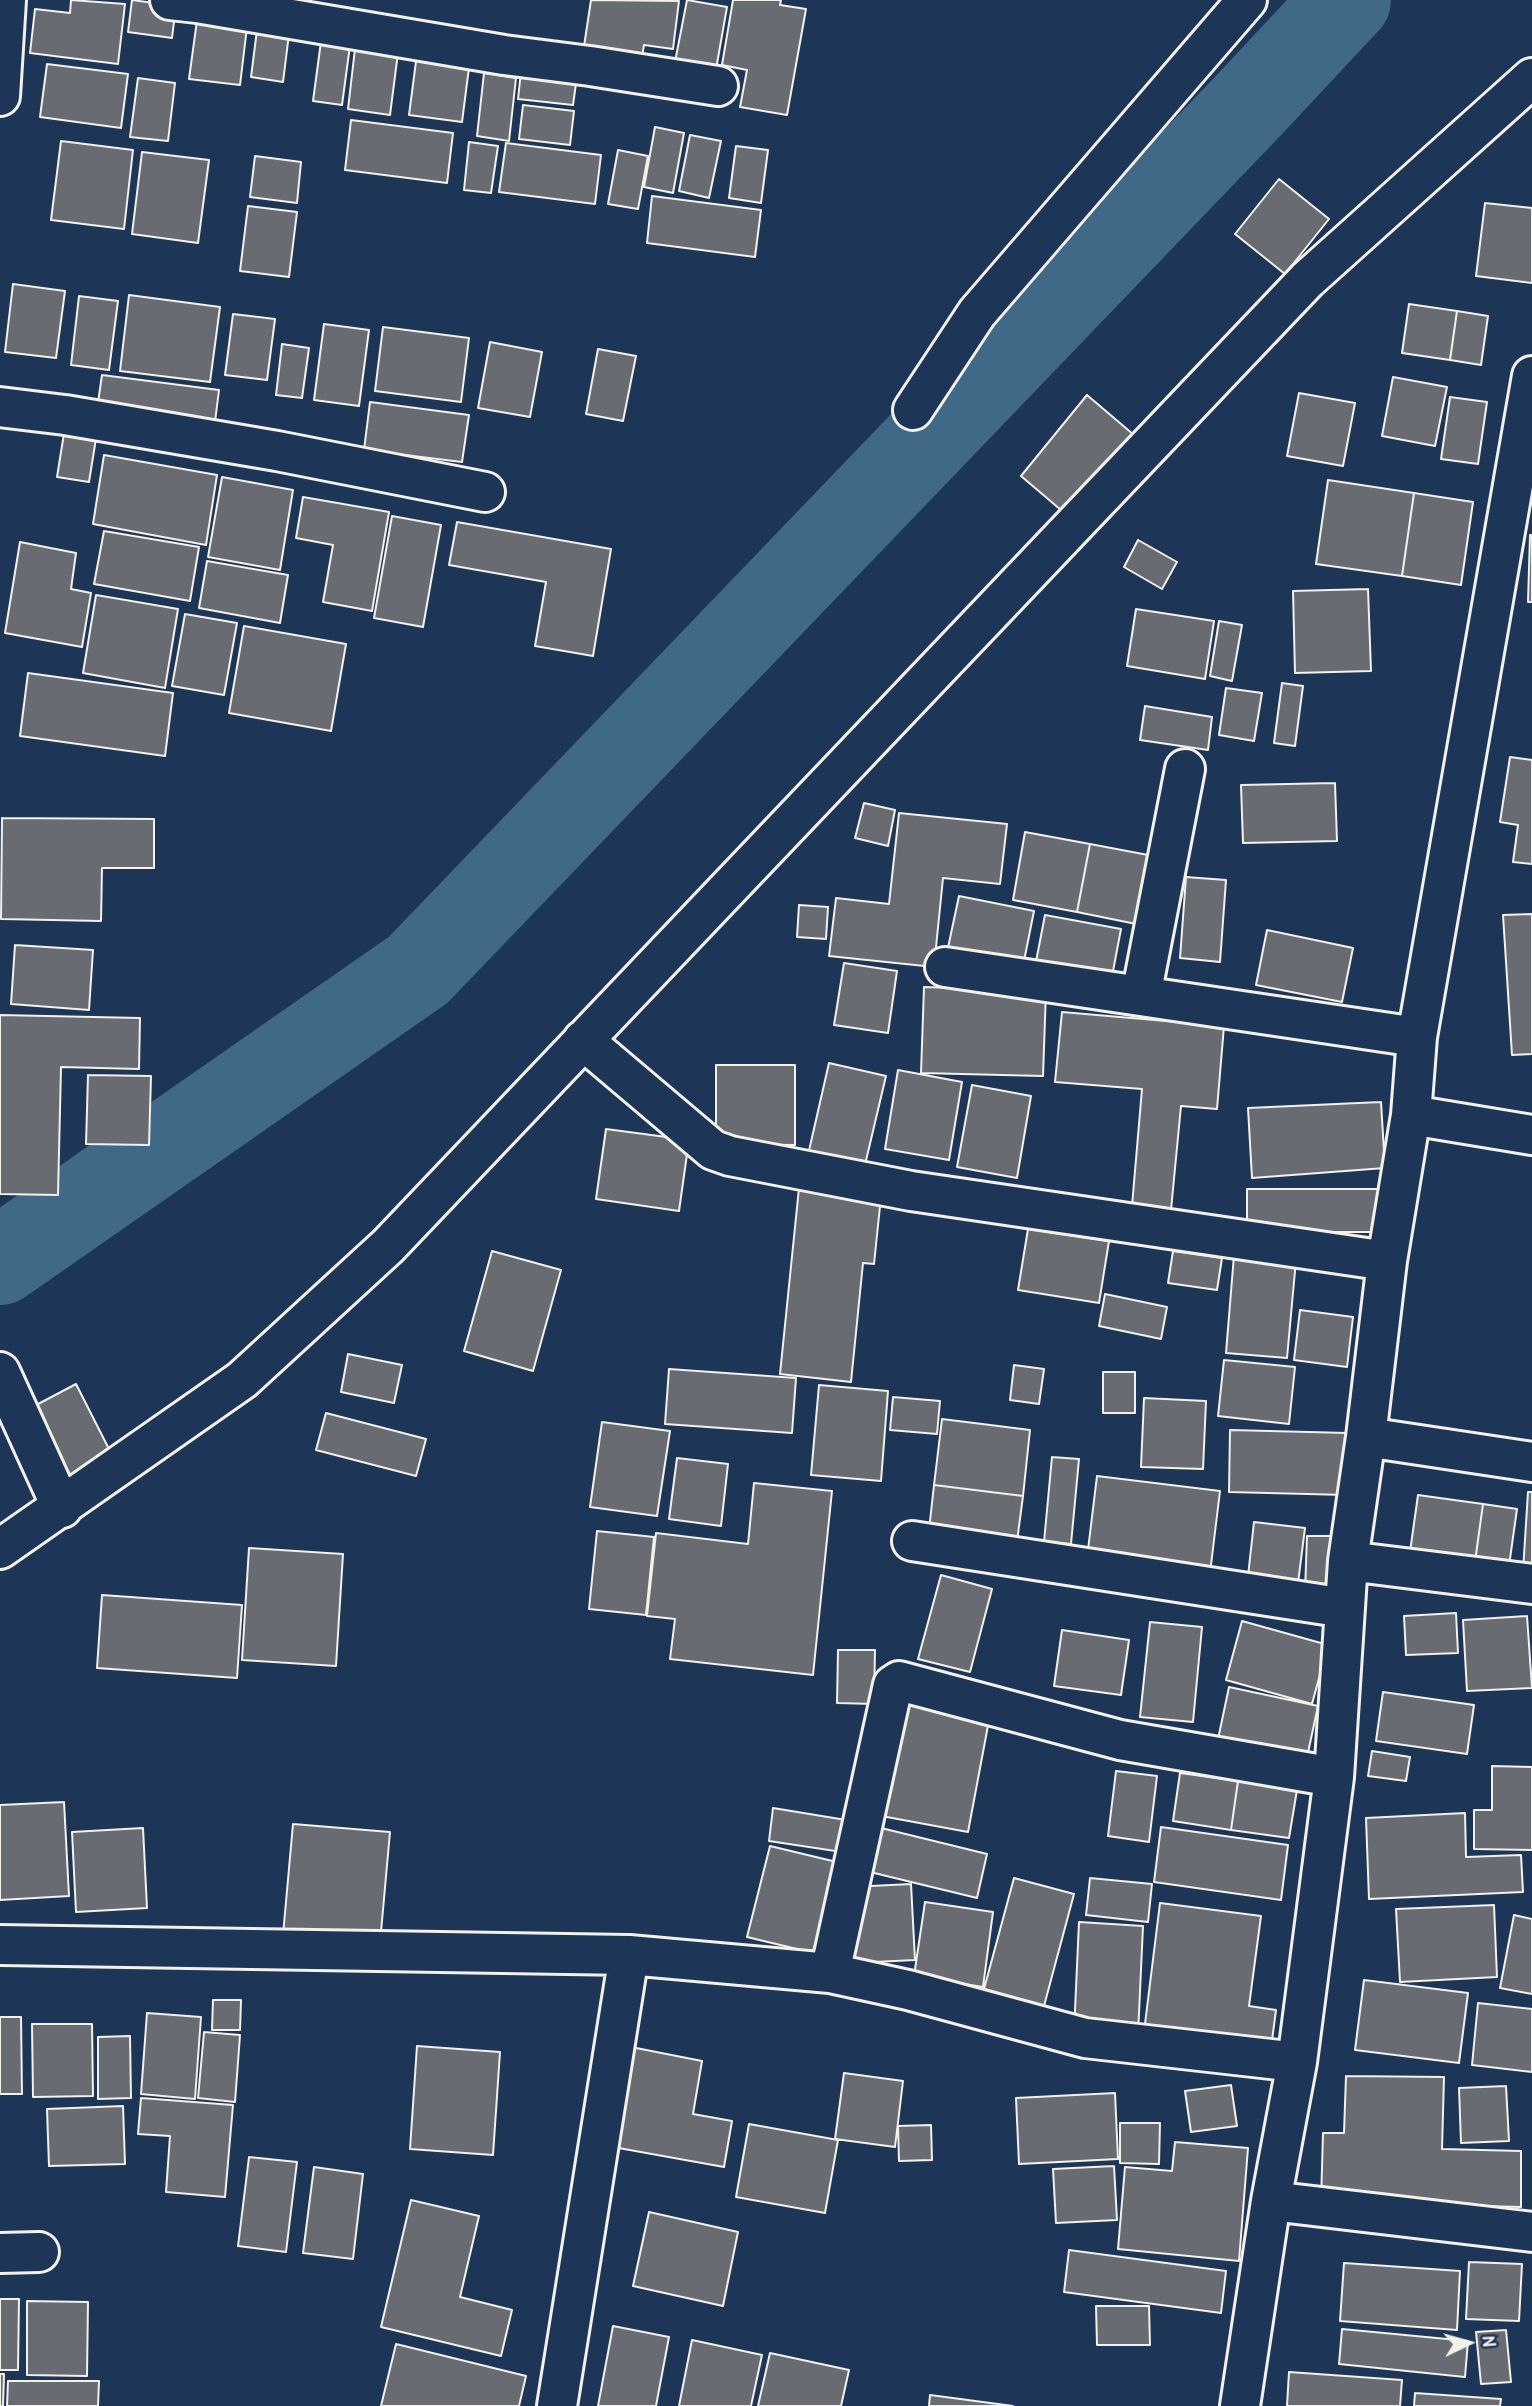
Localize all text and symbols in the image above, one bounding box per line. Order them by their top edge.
north arrow [1434,2308,1504,2378]
text: N [1477,2335,1503,2347]

